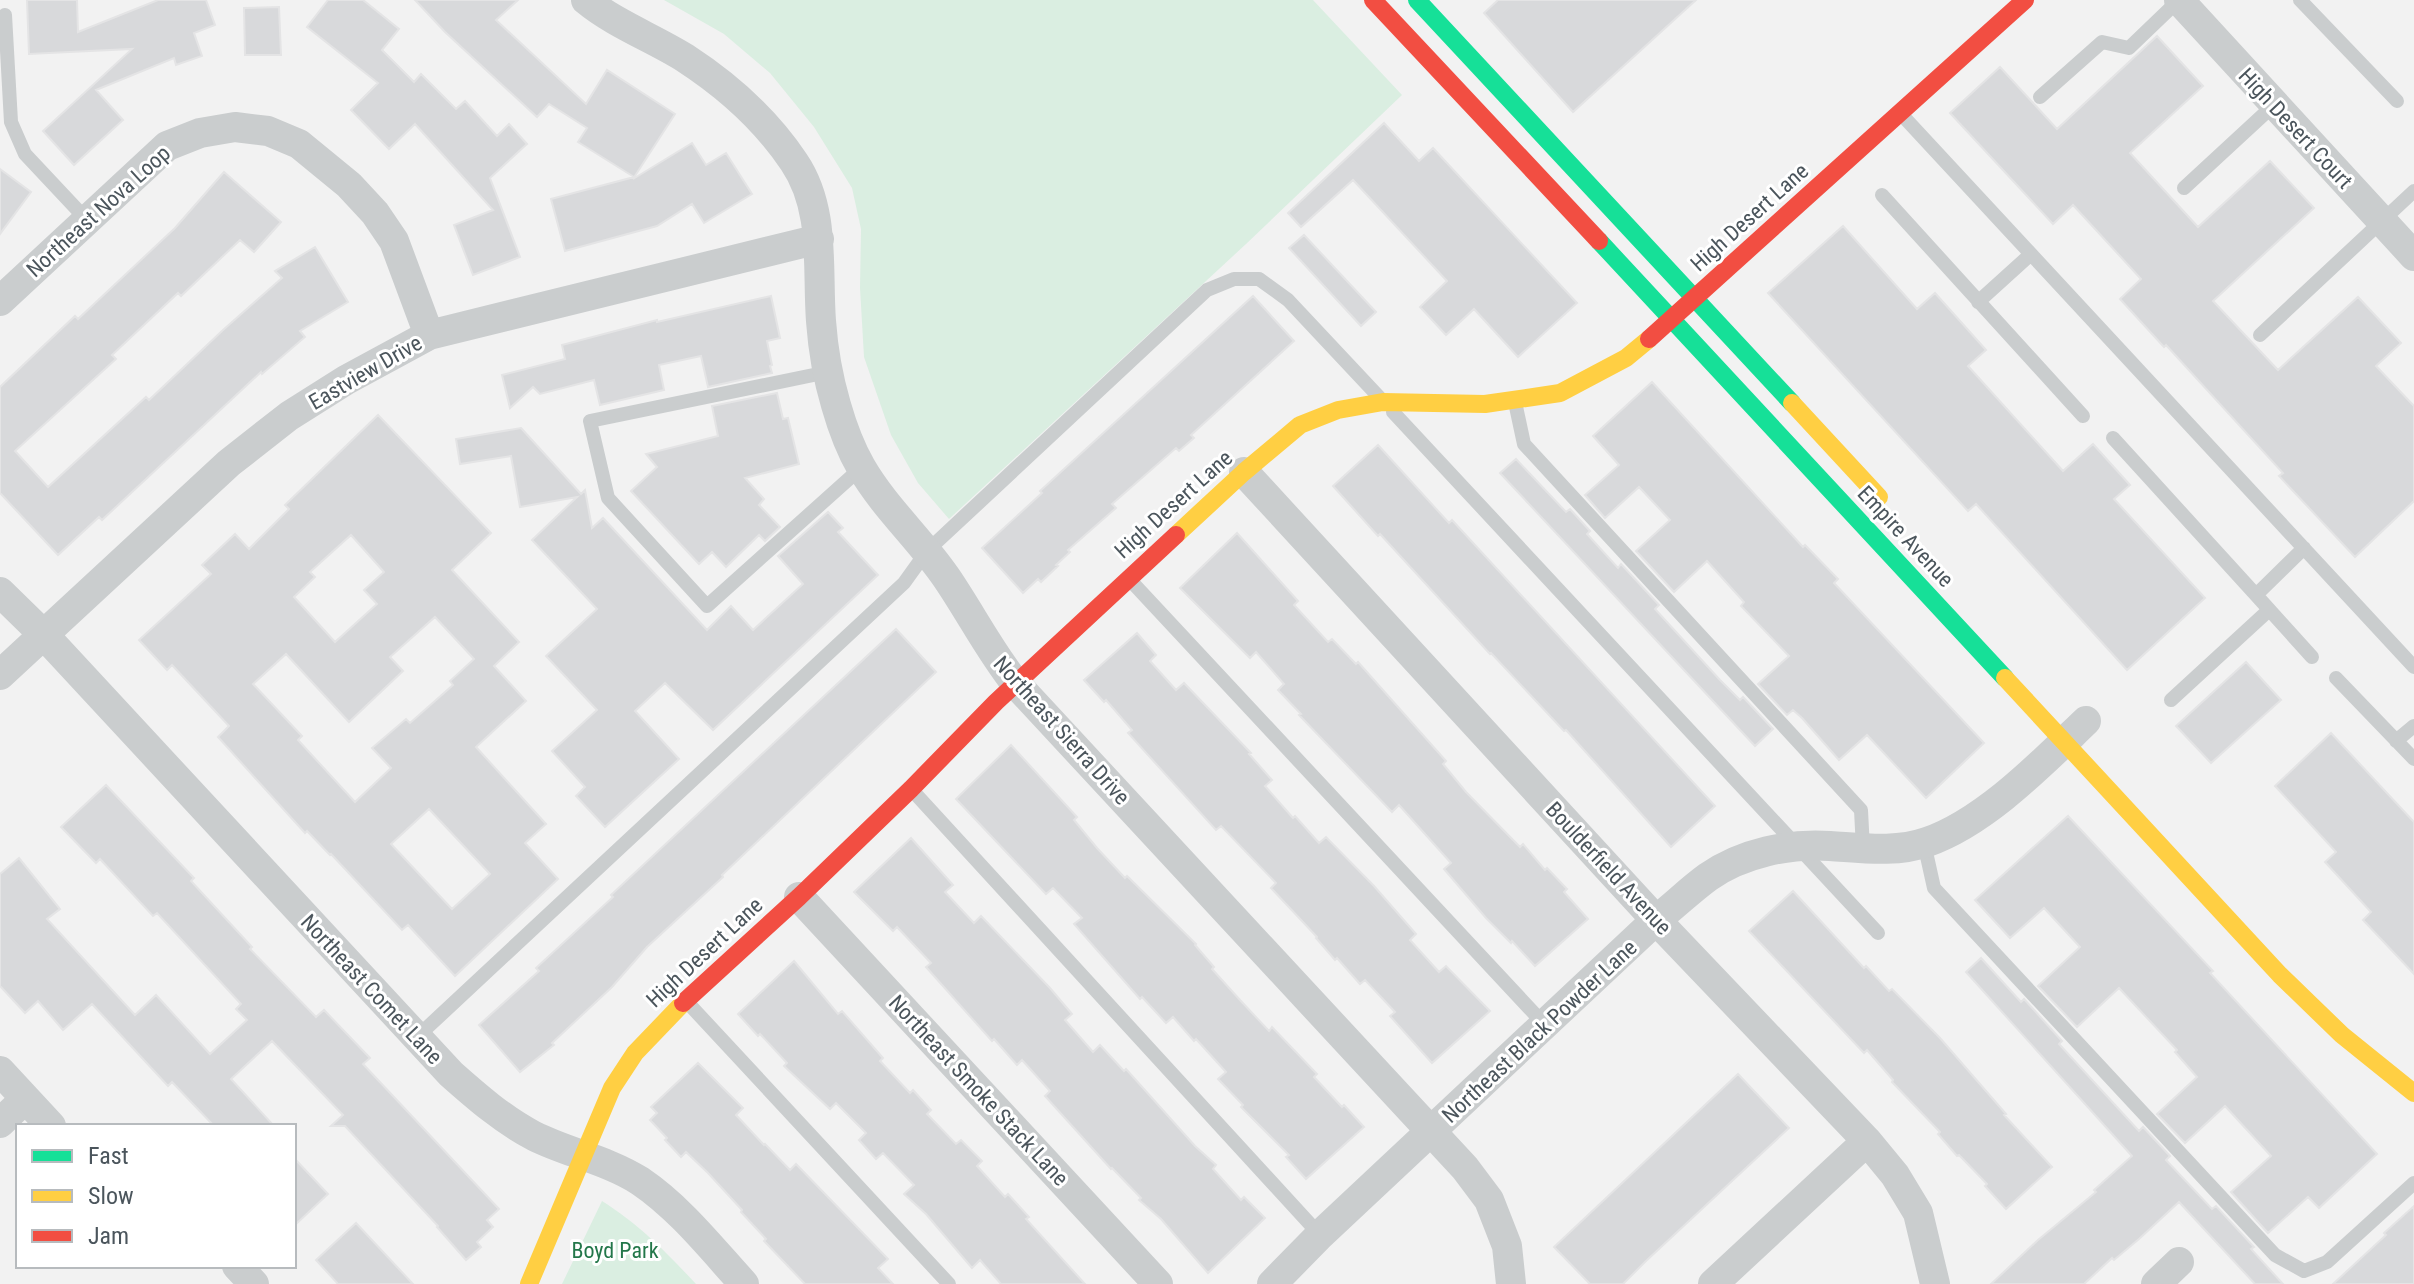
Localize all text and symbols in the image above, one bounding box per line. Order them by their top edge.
street label: High Desert Court [2234,63,2358,194]
street label: Northeast Nova Loop [22,140,175,282]
street label: High Desert Lane [1686,158,1813,277]
street label: Eastview Drive [304,330,426,415]
street label: High Desert Lane [1110,445,1237,564]
street label: Empire Avenue [1853,481,1959,592]
street label: Northeast Sierra Drive [989,651,1135,810]
street label: Boulderfield Avenue [1541,797,1676,940]
street label: High Desert Lane [641,892,767,1012]
street label: Northeast Comet Lane [296,909,447,1069]
street label: Northeast Black Powder Lane [1437,935,1642,1128]
street label: Northeast Smoke Stack Lane [884,990,1073,1191]
legend [16,1124,296,1268]
text: Fast [88,1142,129,1170]
text: Slow [88,1182,134,1210]
text: Jam [88,1222,129,1250]
park label: Boyd Park [571,1238,659,1263]

